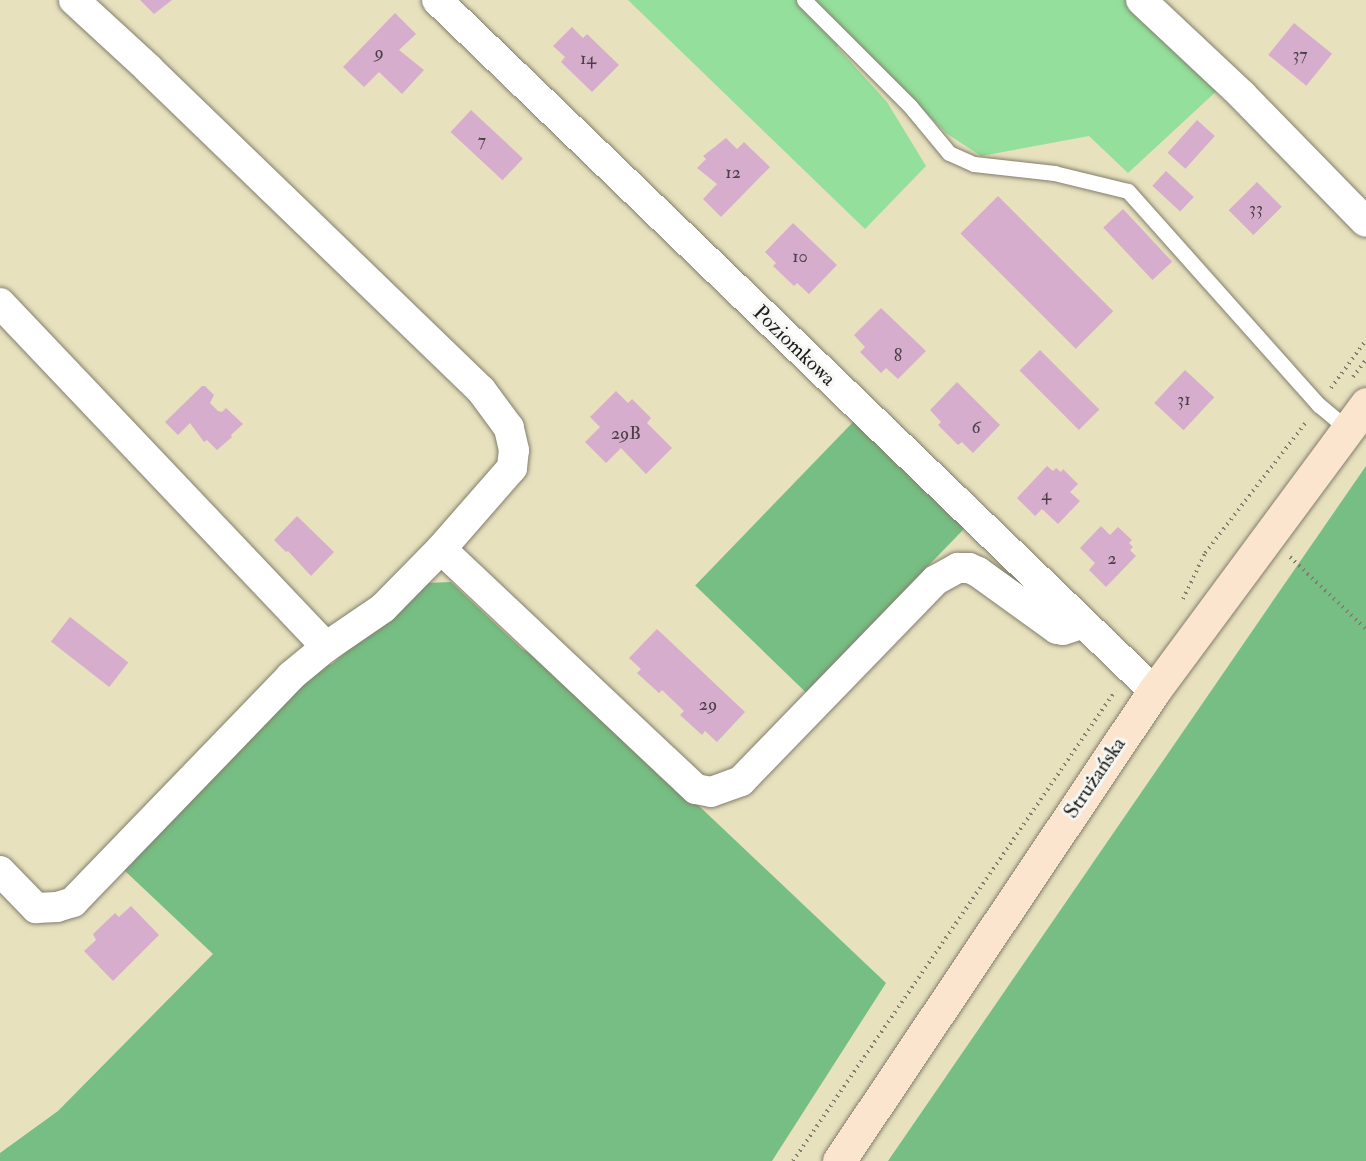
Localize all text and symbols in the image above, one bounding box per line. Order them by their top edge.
house number: 9 [374,42,384,64]
house number: 37 [1292,44,1308,66]
house number: 14 [580,48,596,70]
house number: 7 [478,130,486,152]
house number: 12 [725,162,741,184]
house number: 33 [1249,198,1263,220]
house number: 10 [792,246,808,268]
street label: Poziomkowa [747,300,841,392]
house number: 8 [894,345,902,367]
house number: 31 [1177,389,1191,411]
house number: 6 [971,417,981,439]
house number: 29B [611,423,641,445]
house number: 4 [1041,484,1051,506]
house number: 2 [1107,548,1117,570]
house number: 29 [699,694,717,716]
street label: Strużańska [1059,733,1131,823]

